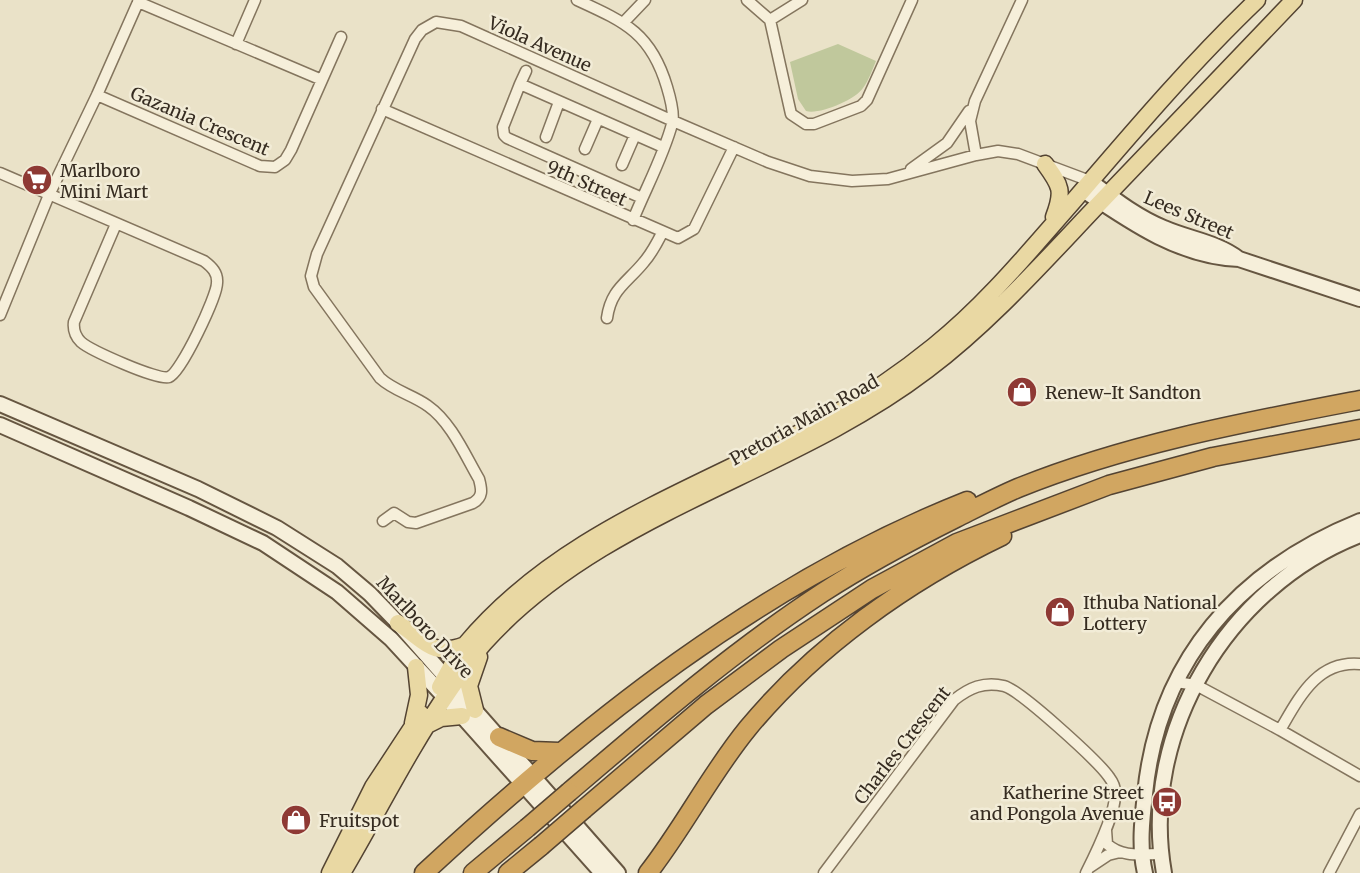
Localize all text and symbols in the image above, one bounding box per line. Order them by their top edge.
street label: Viola Avenue [484,11,595,77]
street label: Gazania Crescent [127,81,273,161]
street label: 9th Street [543,155,631,211]
place label: Marlboro Mini Mart [60,159,148,203]
supermarket icon: Marlboro Mini Mart [20,163,54,197]
street label: Lees Street [1141,186,1237,244]
street label: Pretoria Main Road [725,369,883,470]
shop icon: Renew-It Sandton [1005,375,1039,409]
place label: Renew-It Sandton [1045,381,1201,404]
street label: Marlboro Drive [372,571,478,683]
place label: Ithuba National Lottery [1083,591,1218,635]
shop icon: Ithuba National Lottery [1043,595,1077,629]
street label: Charles Crescent [849,681,955,809]
place label: Katherine Street and Pongola Avenue [970,781,1144,825]
bus stop icon: Katherine Street and Pongola Avenue [1150,785,1184,819]
shop icon: Fruitspot [279,803,313,837]
place label: Fruitspot [319,809,399,832]

